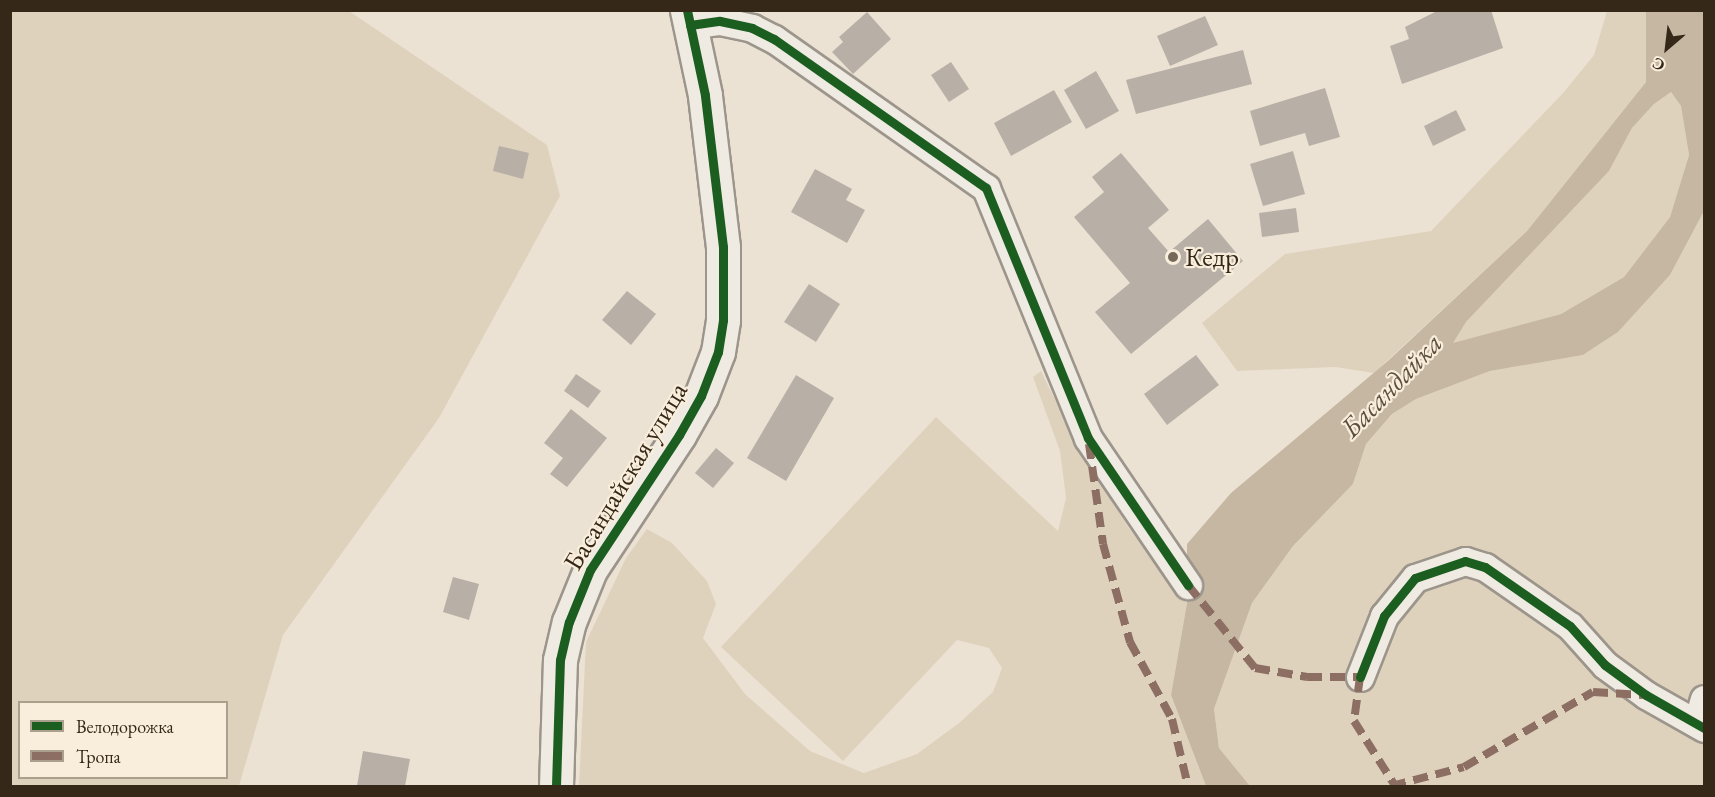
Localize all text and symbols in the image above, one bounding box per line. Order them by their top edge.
north arrow [1637,18,1697,78]
text: С [1648,52,1668,76]
place label: Кедр [1185,241,1239,273]
marker: Кедр [1166,250,1180,264]
water label: Басандайка [1333,326,1449,444]
street label: Басандайская улица [556,376,694,576]
legend [18,701,228,779]
text: Велодорожка [76,715,174,738]
text: Тропа [76,745,121,768]

